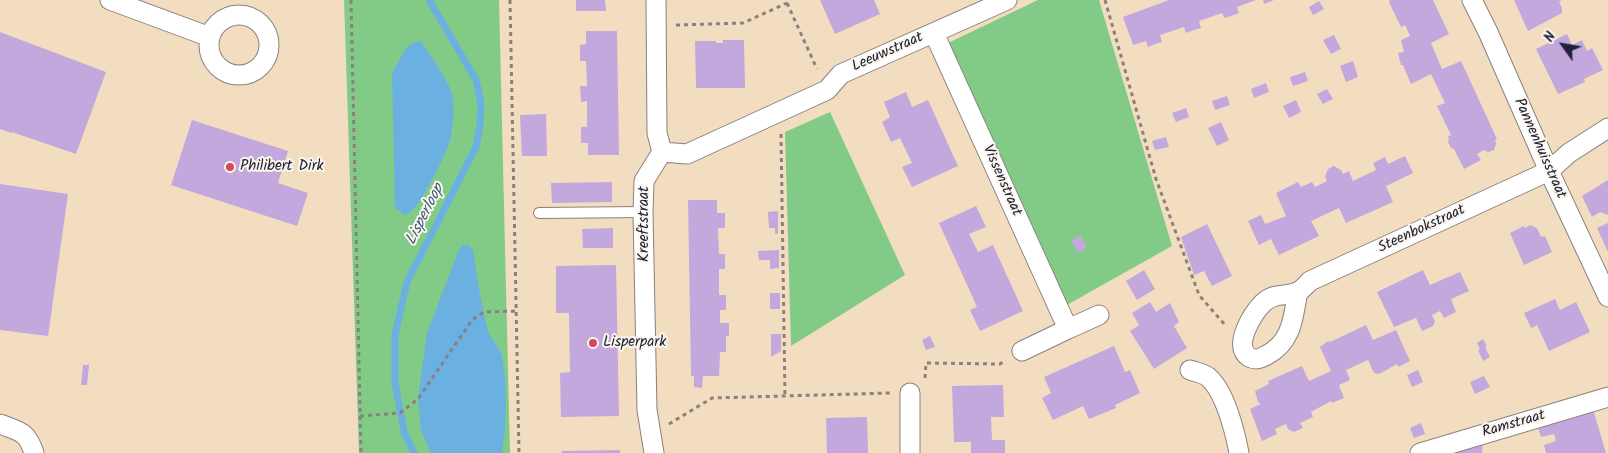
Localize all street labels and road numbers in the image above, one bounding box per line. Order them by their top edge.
street label: Leeuwstraat [850,29,926,77]
street label: Pannenhuisstraat [1509,96,1569,202]
street label: Vissenstraat [977,143,1025,219]
street label: Kreeftstraat [636,186,654,262]
street label: Steenbokstraat [1376,202,1468,258]
street label: Ramstraat [1480,407,1548,443]

